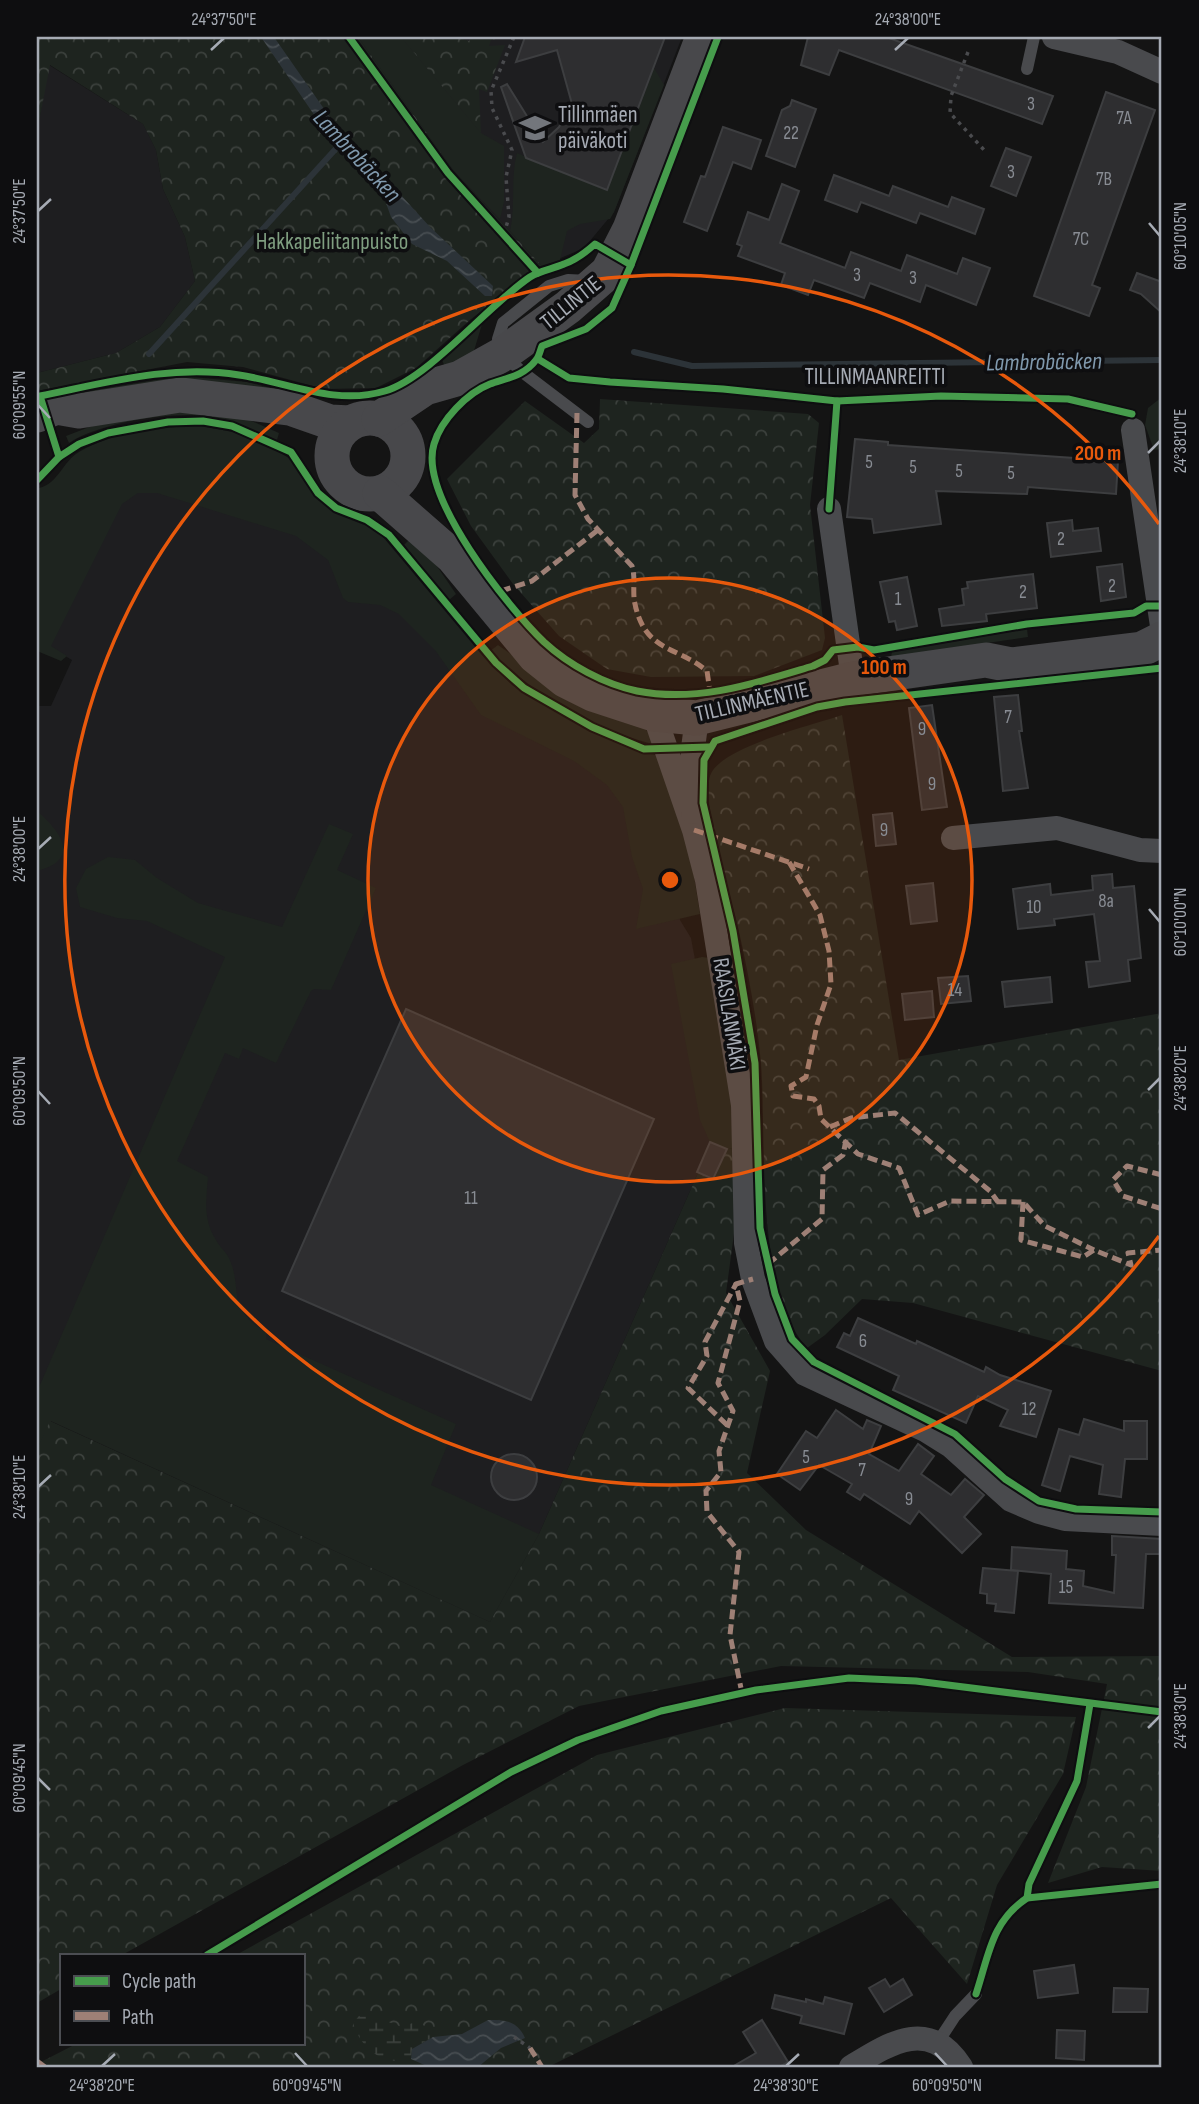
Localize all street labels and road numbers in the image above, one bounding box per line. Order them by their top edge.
street label: TILLINTIE [535,270,607,336]
street label: TILLINMAANREITTI [805,363,945,391]
street label: TILLINMÄENTIE [693,675,811,729]
street label: RAASILANMÄKI [706,956,752,1072]

